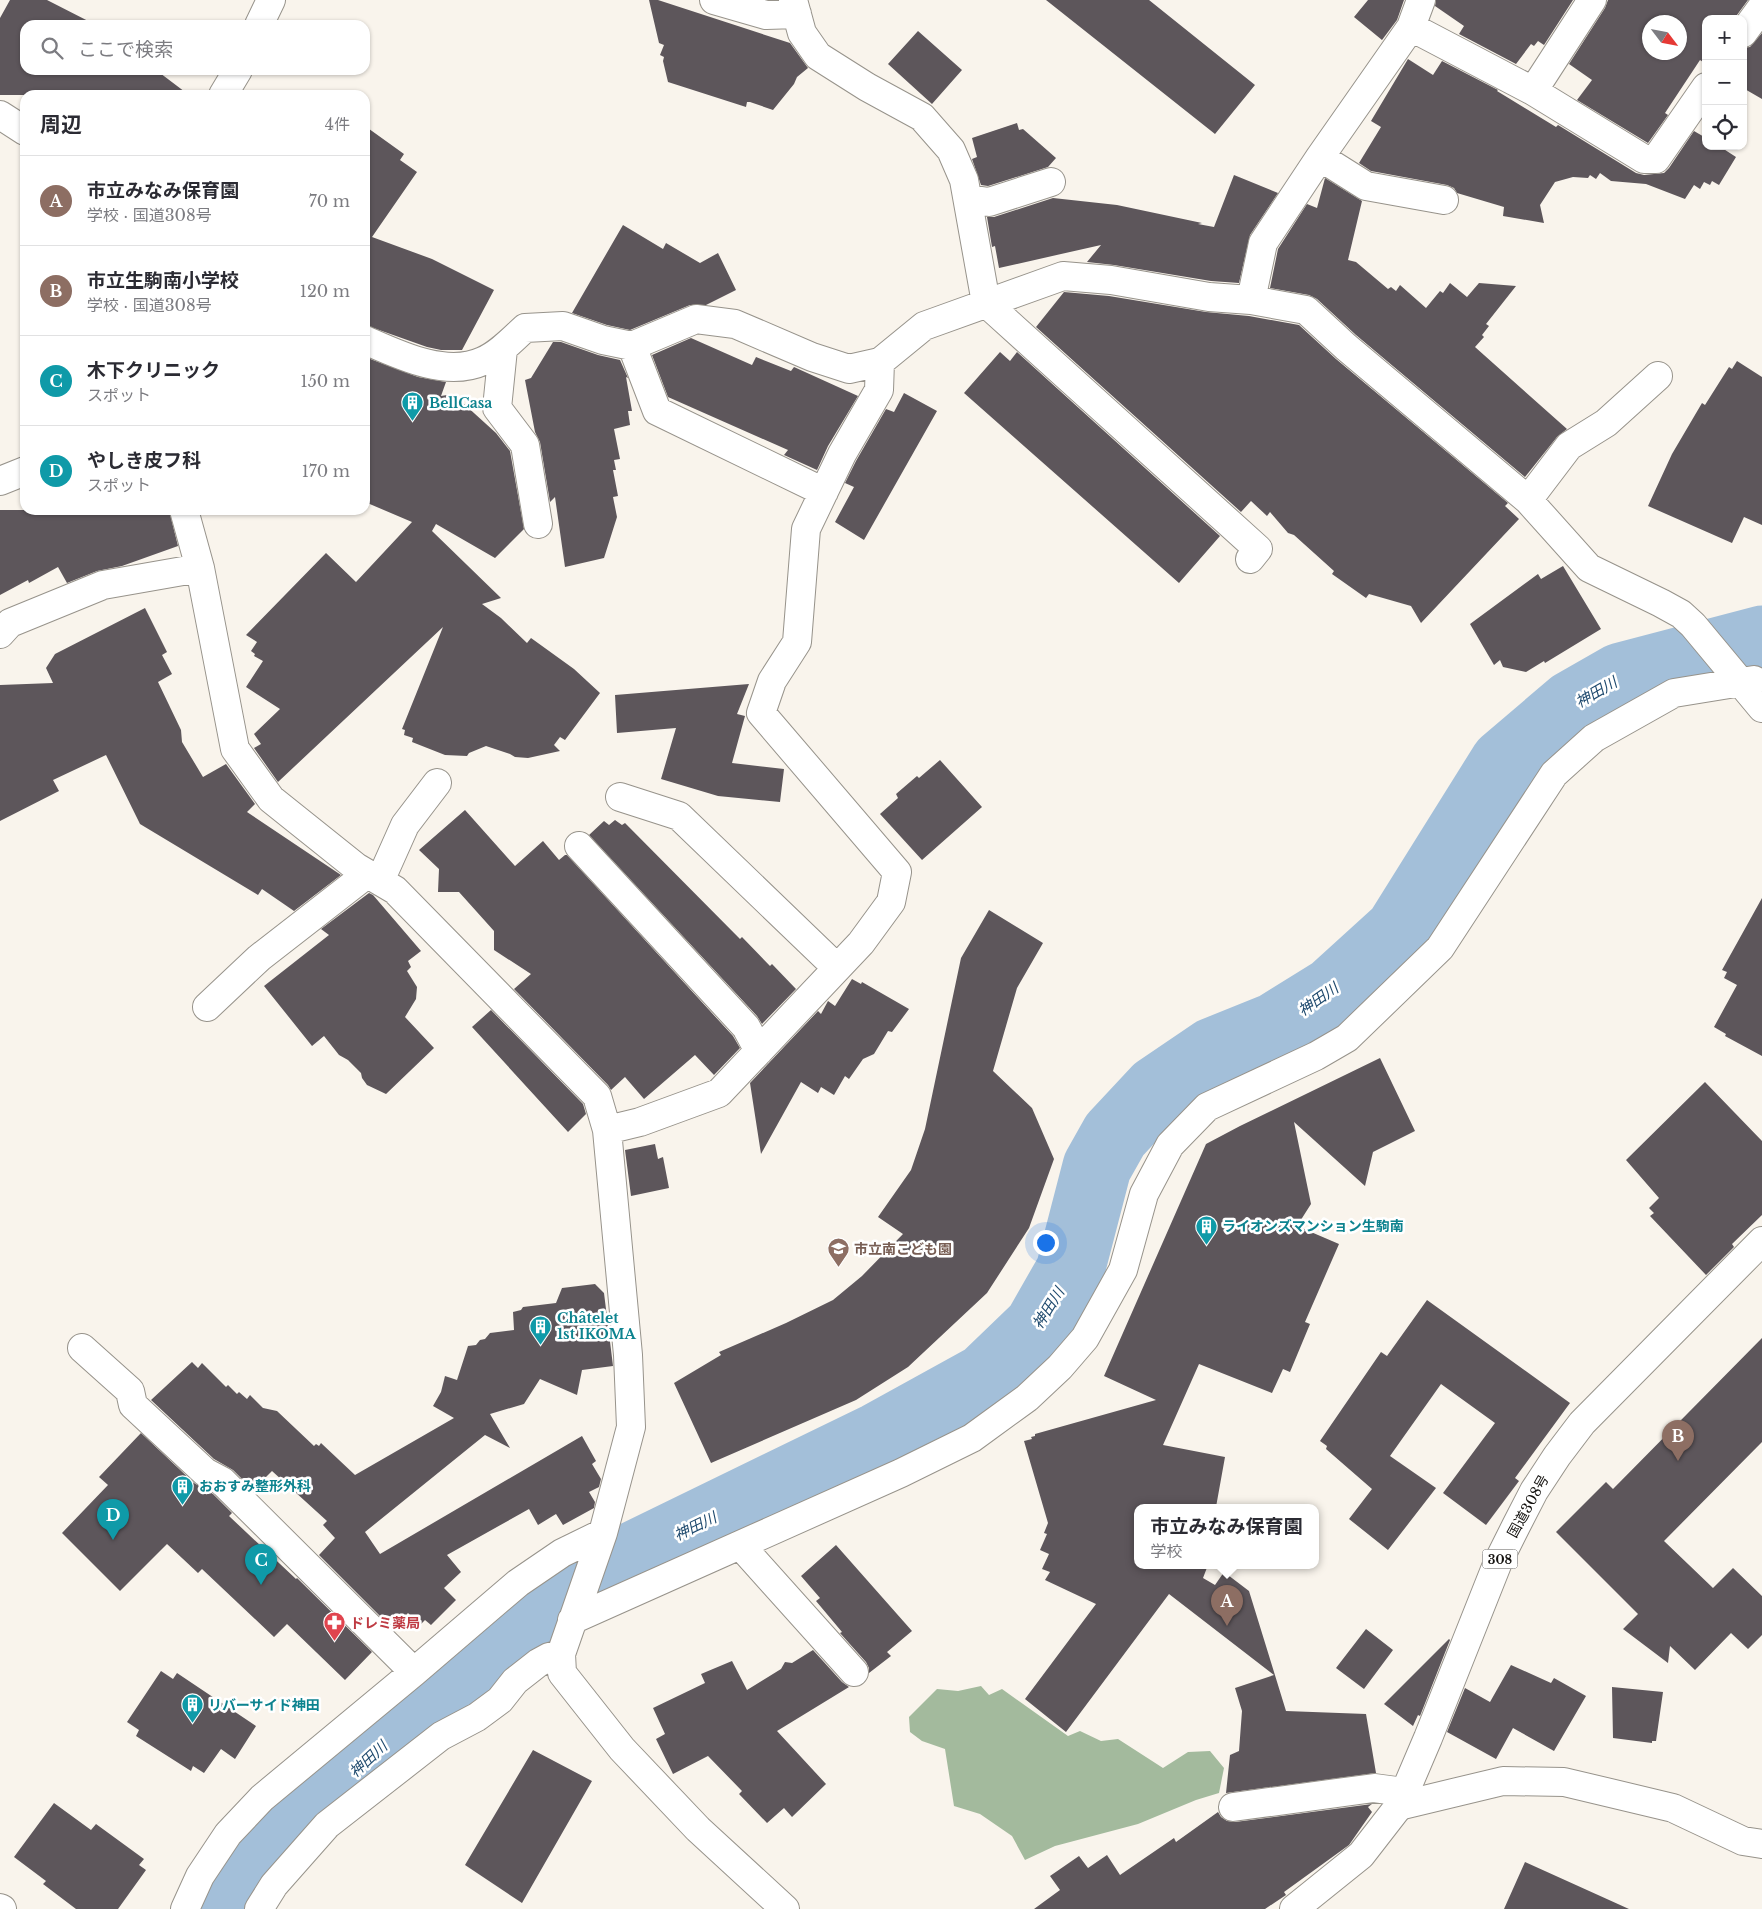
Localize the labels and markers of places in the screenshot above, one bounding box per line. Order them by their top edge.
building icon: BellCasa [401,391,425,422]
place label: BellCasa [429,394,492,412]
building icon: ライオンズマンション生駒南 [1194,1214,1218,1245]
place label: ライオンズマンション生駒南 [1222,1217,1404,1235]
school or university icon: 市立南こども園 [826,1237,850,1268]
place label: 市立南こども園 [854,1240,952,1258]
place label: Châtelet 1st IKOMA [557,1309,637,1343]
building icon: Châtelet 1st IKOMA [529,1314,553,1345]
pin: B [1662,1420,1694,1461]
building icon: おおすみ整形外科 [171,1474,195,1505]
place label: おおすみ整形外科 [199,1477,311,1495]
pin: D [97,1499,129,1540]
pin: C [245,1544,277,1585]
pin: A [1211,1585,1243,1626]
pharmacy icon: ドレミ薬局 [322,1611,346,1642]
place label: ドレミ薬局 [350,1614,420,1632]
building icon: リバーサイド神田 [180,1693,204,1724]
place label: リバーサイド神田 [208,1696,320,1714]

